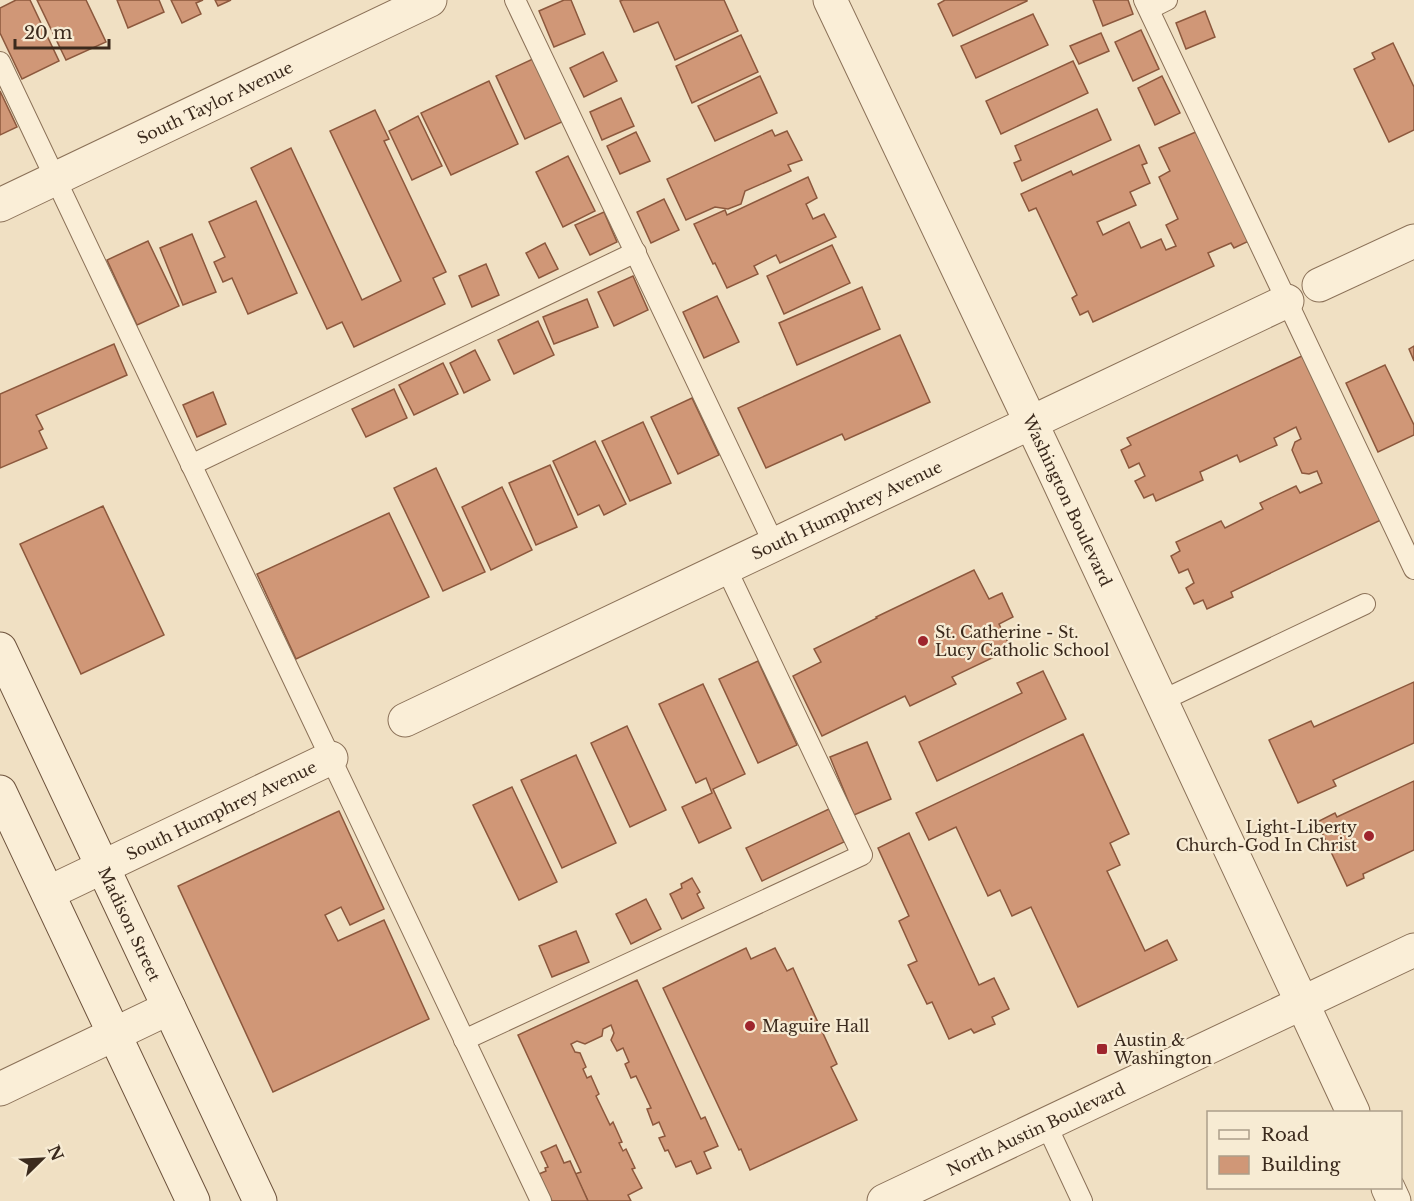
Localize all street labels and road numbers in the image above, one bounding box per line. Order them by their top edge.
street label: South Taylor Avenue [134,57,296,148]
street label: Washington Boulevard [1018,411,1116,590]
street label: South Humphrey Avenue [748,456,945,564]
street label: South Humphrey Avenue [123,756,320,864]
street label: Madison Street [94,864,165,984]
street label: North Austin Boulevard [944,1078,1128,1180]

